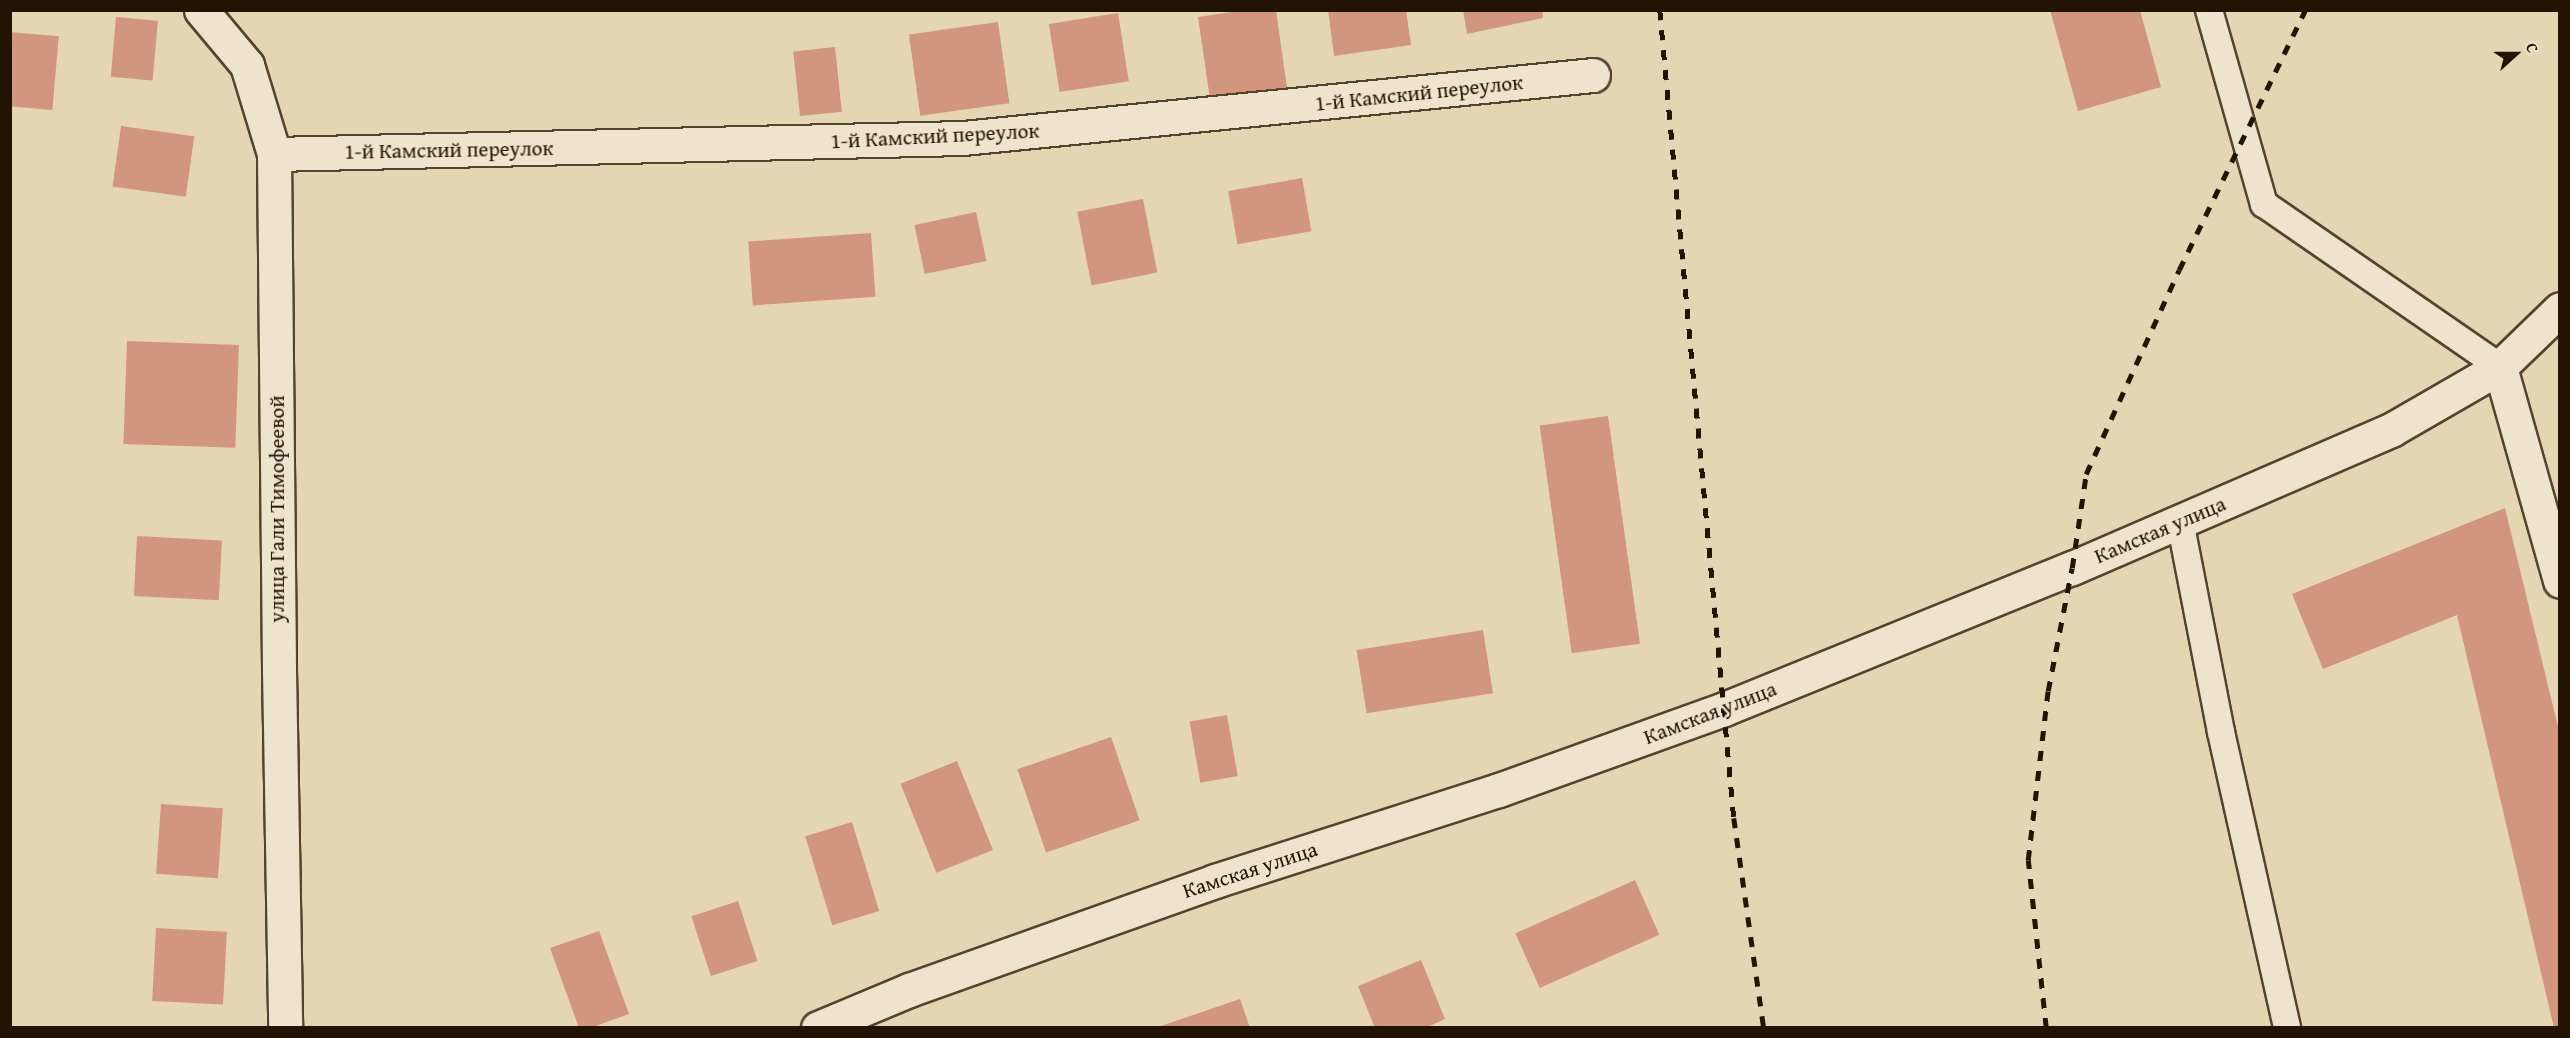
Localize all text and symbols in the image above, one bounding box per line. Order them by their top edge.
north arrow [2486,24,2546,84]
text: С [2520,39,2546,56]
street label: 1-й Камский переулок [1314,70,1524,116]
street label: 1-й Камский переулок [830,118,1040,154]
street label: 1-й Камский переулок [344,136,554,164]
street label: улица Гали Тимофеевой [264,395,290,623]
street label: Камская улица [2091,491,2229,569]
street label: Камская улица [1640,676,1780,750]
street label: Камская улица [1179,836,1321,904]

